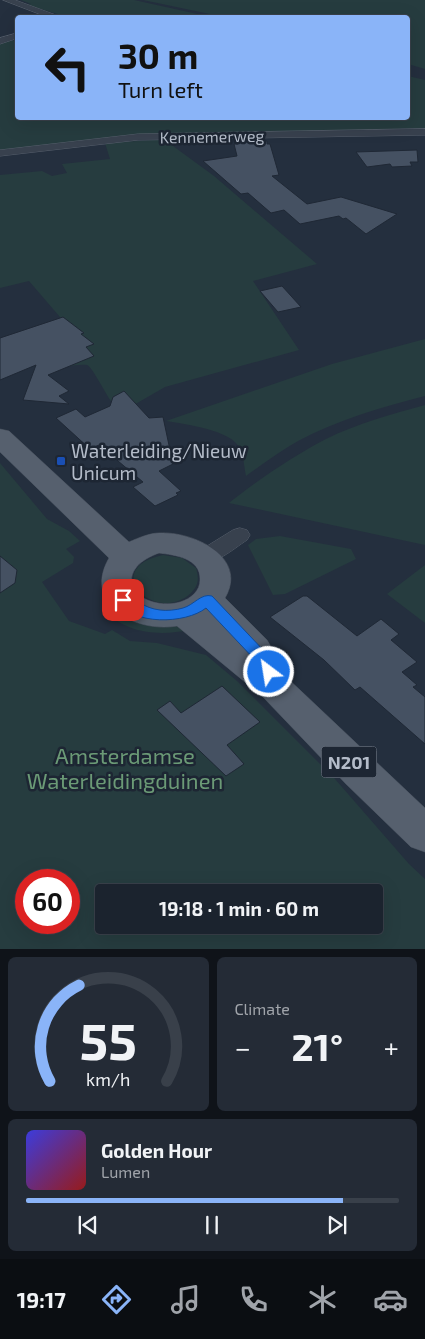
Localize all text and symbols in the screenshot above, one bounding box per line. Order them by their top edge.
text: 30 m [118,34,198,76]
icon: left [35,35,100,100]
text: Turn left [118,76,203,102]
street label: Kennemerweg [159,126,265,146]
place label: Waterleiding/Nieuw Unicum [71,439,247,484]
marker: Waterleiding/Nieuw Unicum [55,455,67,467]
pin [102,579,144,621]
icon: arrive [109,586,137,614]
position arrow [242,645,294,697]
park label: Amsterdamse Waterleidingduinen [27,742,223,793]
road number: N201 [322,746,376,778]
speed limit sign: 60 [15,869,80,934]
text: 19:18 · 1 min · 60 m [159,897,319,920]
text: Climate [235,999,290,1018]
text: 55 [80,1008,137,1070]
text: 21° [291,1023,343,1069]
text: − [235,1030,251,1064]
text: + [384,1030,399,1064]
text: km/h [86,1068,130,1090]
text: Golden Hour [101,1139,212,1162]
text: Lumen [101,1162,150,1181]
icon: previous [74,1211,102,1239]
icon: pause [198,1211,226,1239]
icon: next [323,1211,351,1239]
icon: directions [99,1282,134,1317]
icon: music [168,1282,203,1317]
icon: phone [236,1282,271,1317]
icon: climate [305,1282,340,1317]
icon: car [373,1282,408,1317]
text: 19:17 [17,1286,66,1312]

